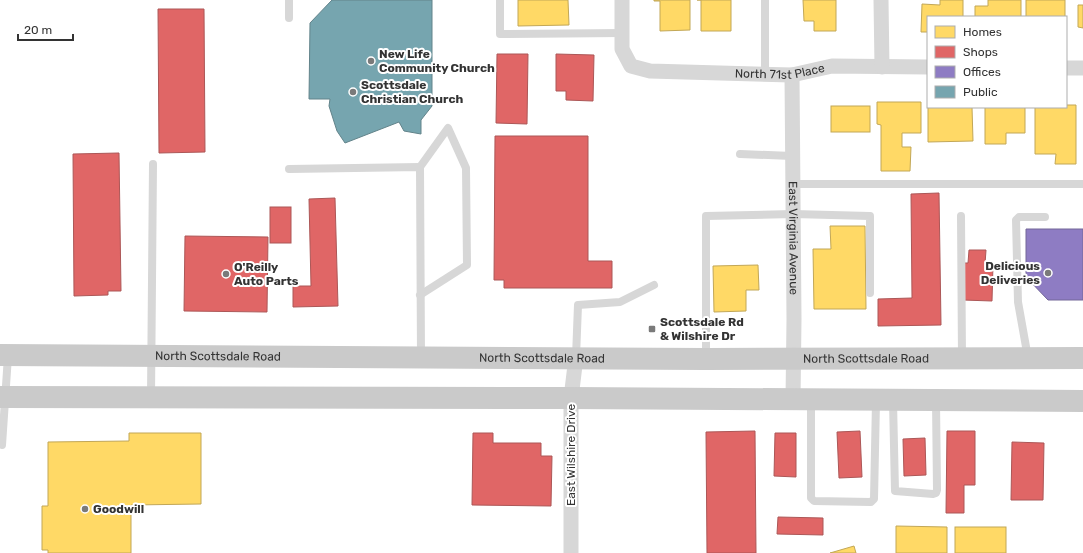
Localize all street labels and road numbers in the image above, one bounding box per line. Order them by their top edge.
street label: North 71st Place [735,61,826,82]
street label: East Virginia Avenue [786,181,801,295]
street label: North Scottsdale Road [155,349,281,364]
street label: North Scottsdale Road [479,351,605,365]
street label: North Scottsdale Road [803,351,929,366]
street label: East Wilshire Drive [564,404,578,506]

